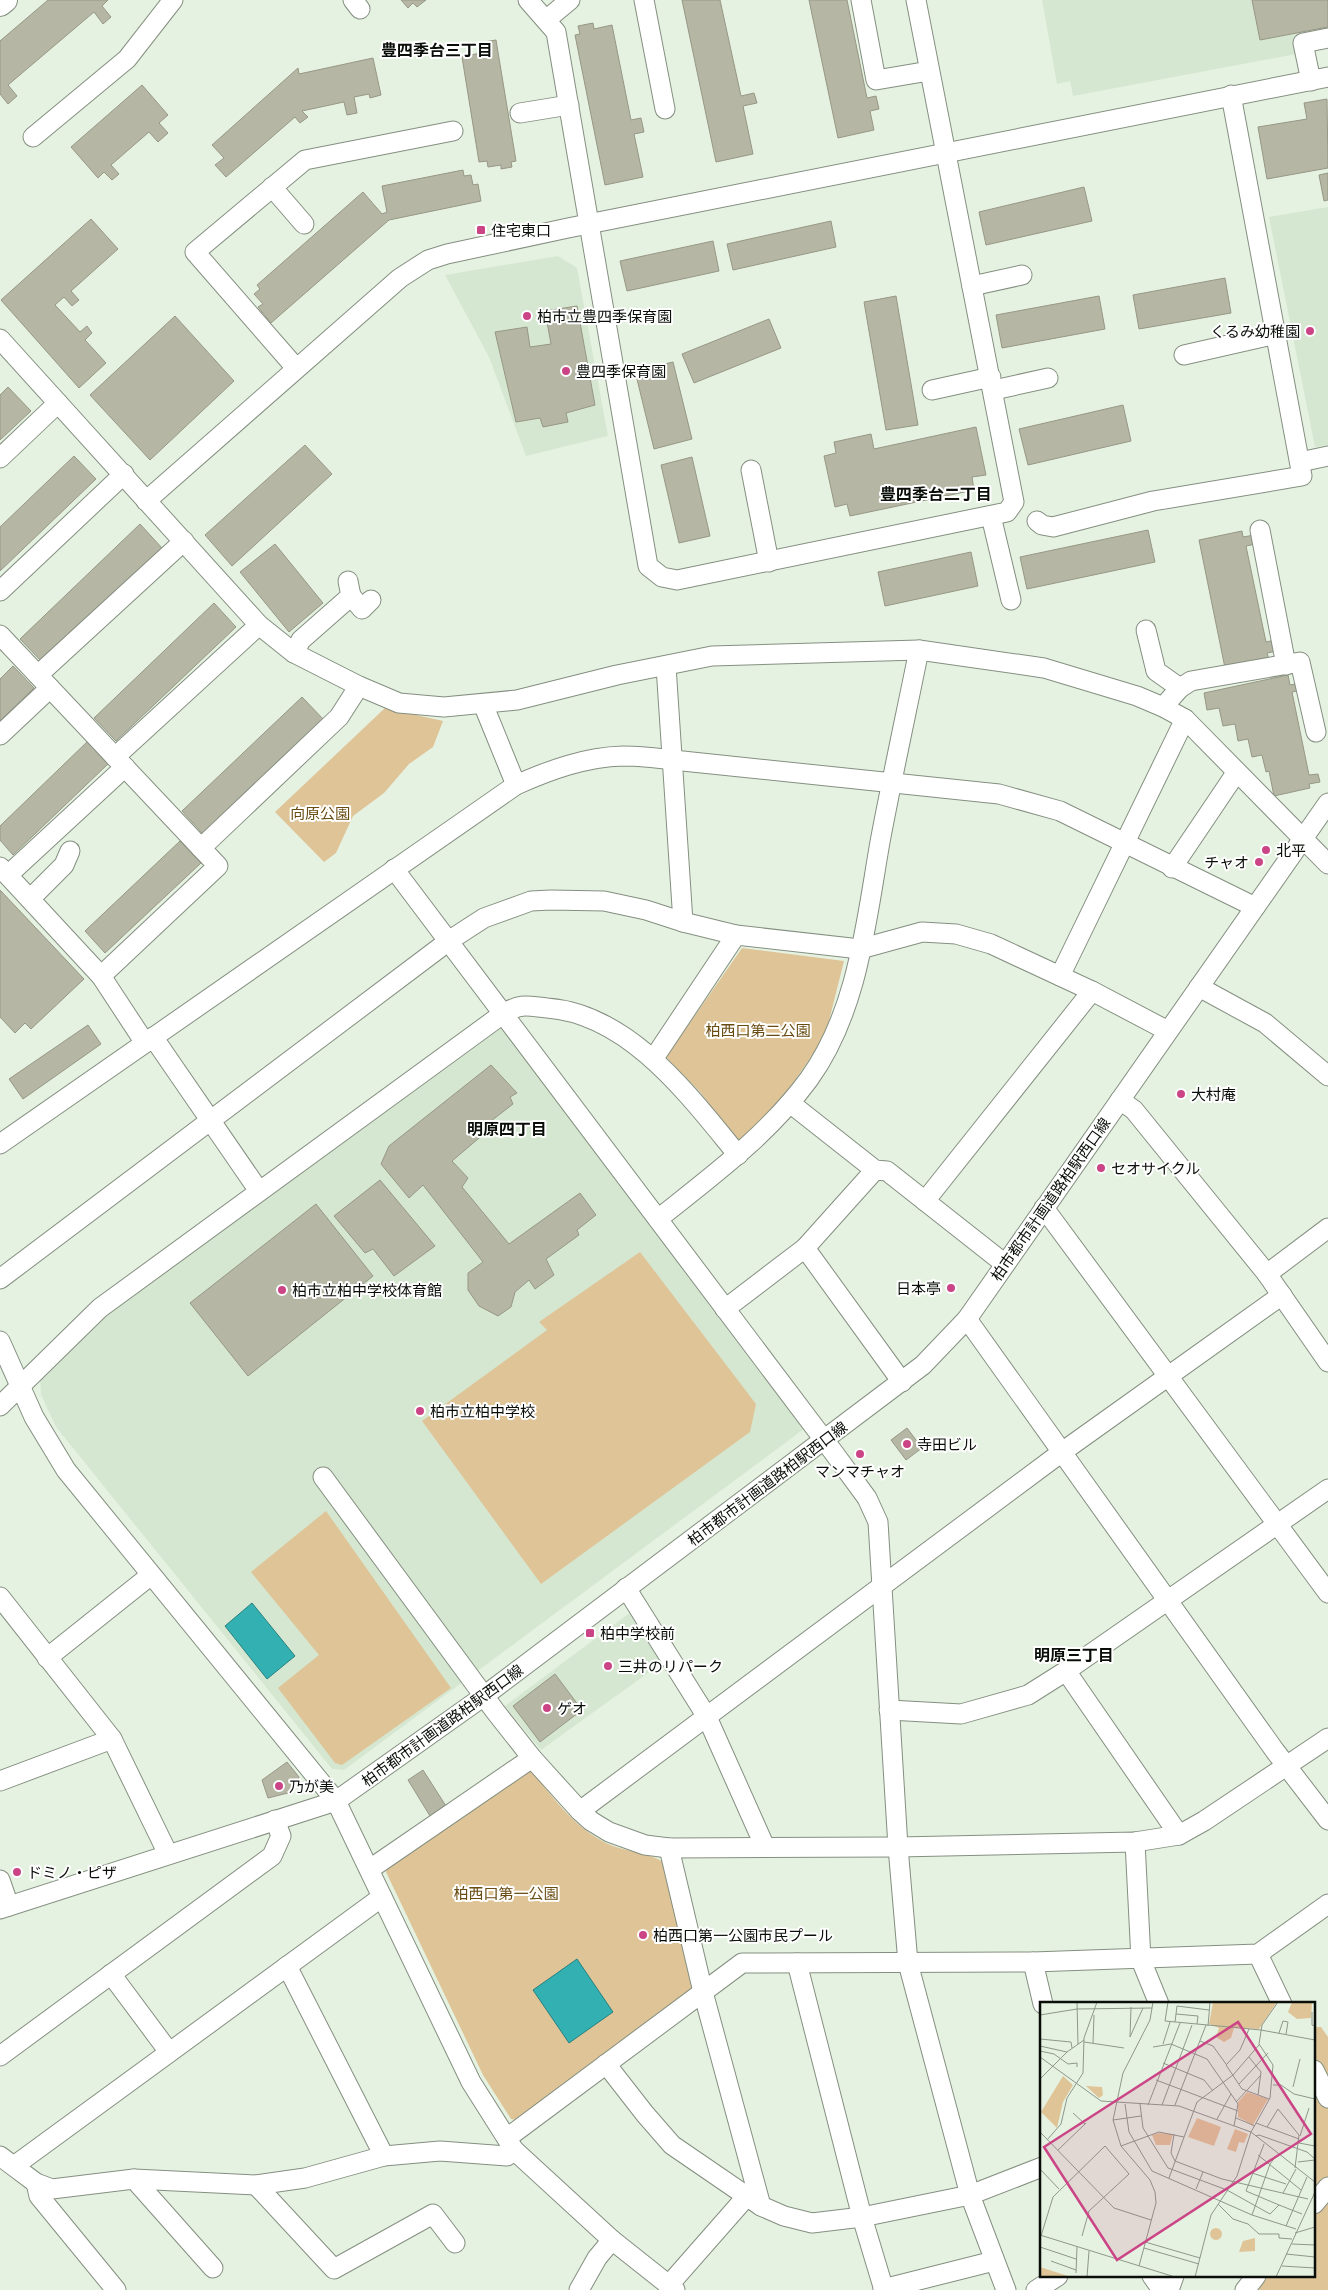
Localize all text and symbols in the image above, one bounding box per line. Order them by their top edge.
district label: 豊四季台三丁目 [381,40,493,59]
place label: 住宅東口 [491,221,551,239]
marker: 住宅東口 [475,224,487,236]
place label: 柏市立豊四季保育園 [537,307,672,325]
marker: 柏市立豊四季保育園 [521,310,533,322]
place label: くるみ幼稚園 [1210,322,1300,340]
marker: くるみ幼稚園 [1304,325,1316,337]
place label: 豊四季保育園 [576,362,666,380]
marker: 豊四季保育園 [560,365,572,377]
district label: 豊四季台二丁目 [880,484,992,503]
park label: 向原公園 [290,804,350,822]
place label: 北平 [1276,841,1306,859]
marker: 北平 [1260,844,1272,856]
place label: チャオ [1204,853,1249,871]
marker: チャオ [1253,856,1265,868]
park label: 柏西口第二公園 [705,1021,811,1039]
place label: 大村庵 [1191,1085,1236,1103]
marker: 大村庵 [1175,1088,1187,1100]
street label: 柏市都市計画道路柏駅西口線 [987,1114,1113,1284]
district label: 明原四丁目 [467,1119,547,1138]
place label: セオサイクル [1111,1159,1200,1177]
marker: セオサイクル [1095,1162,1107,1174]
place label: 日本亭 [896,1279,941,1297]
place label: 柏市立柏中学校体育館 [292,1281,442,1299]
marker: 日本亭 [945,1282,957,1294]
marker: 柏市立柏中学校体育館 [276,1284,288,1296]
place label: 柏市立柏中学校 [430,1402,535,1420]
marker: 柏市立柏中学校 [414,1405,426,1417]
street label: 柏市都市計画道路柏駅西口線 [684,1417,850,1549]
place label: 寺田ビル [917,1435,977,1453]
marker: 寺田ビル [901,1438,913,1450]
marker: マンマチャオ [854,1448,866,1460]
place label: マンマチャオ [815,1462,905,1480]
place label: 柏中学校前 [600,1624,675,1642]
marker: 柏中学校前 [584,1627,596,1639]
district label: 明原三丁目 [1034,1645,1114,1664]
place label: 三井のリパーク [618,1657,723,1675]
street label: 柏市都市計画道路柏駅西口線 [358,1660,526,1790]
marker: 三井のリパーク [602,1660,614,1672]
place label: ゲオ [557,1699,587,1717]
marker: ゲオ [541,1702,553,1714]
place label: 乃が美 [289,1777,334,1795]
marker: 乃が美 [273,1780,285,1792]
place label: ドミノ・ピザ [27,1863,117,1881]
marker: ドミノ・ピザ [11,1866,23,1878]
park label: 柏西口第一公園 [453,1884,559,1902]
place label: 柏西口第一公園市民プール [653,1926,833,1944]
marker: 柏西口第一公園市民プール [637,1929,649,1941]
inset map [1040,2002,1316,2278]

